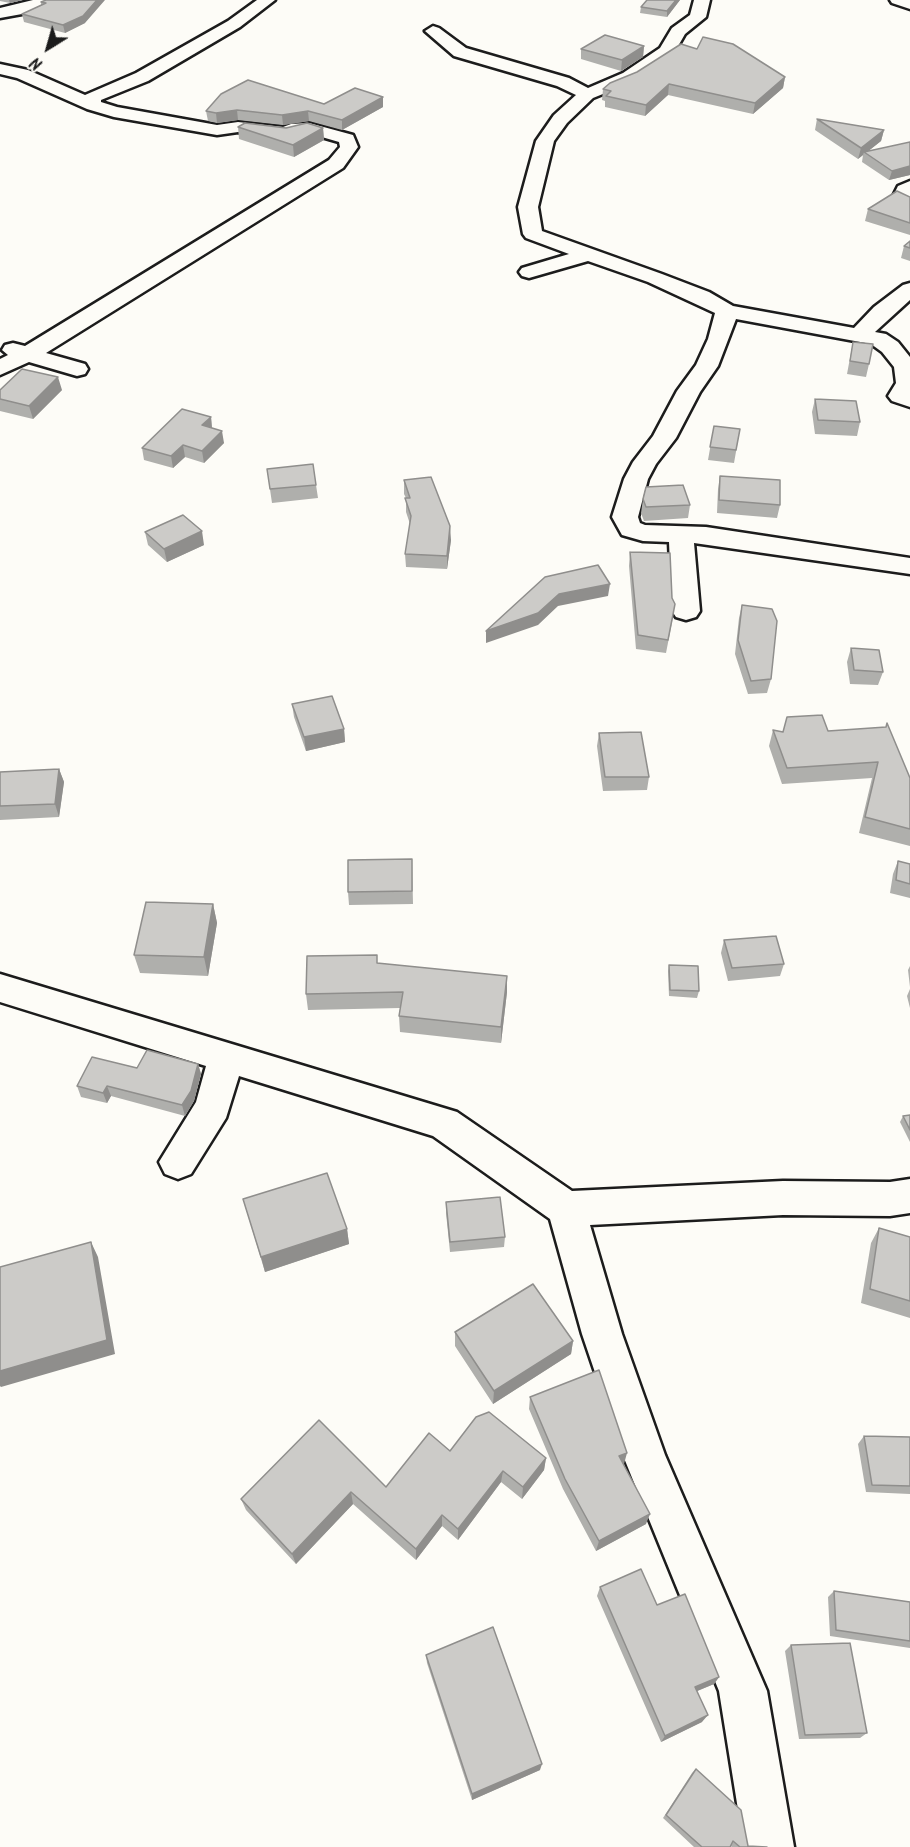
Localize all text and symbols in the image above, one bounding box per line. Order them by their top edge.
north arrow [18,18,78,78]
text: N [25,50,48,76]

